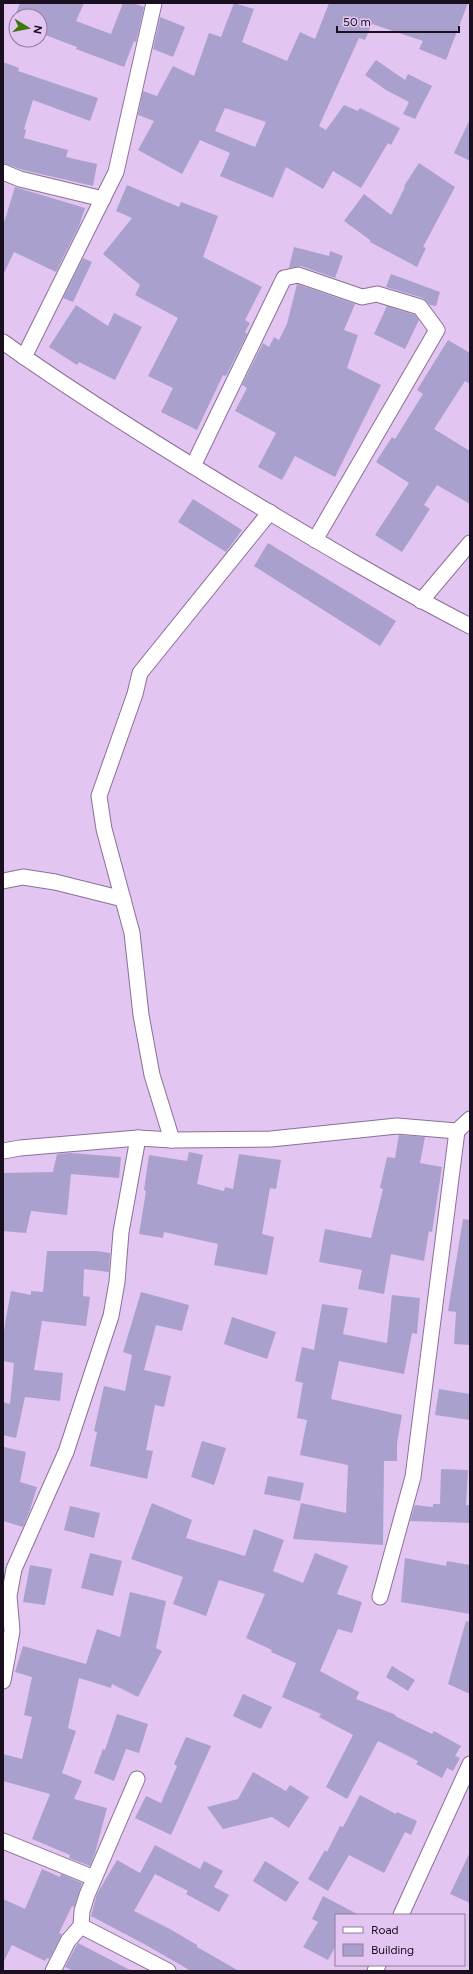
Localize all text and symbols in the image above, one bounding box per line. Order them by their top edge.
north arrow [8,8,48,48]
scale bar [337,8,459,34]
text: 50 m [343,15,371,29]
text: N [30,24,44,35]
legend [335,1914,465,1966]
text: Road [371,1923,399,1937]
text: Building [371,1943,414,1957]

